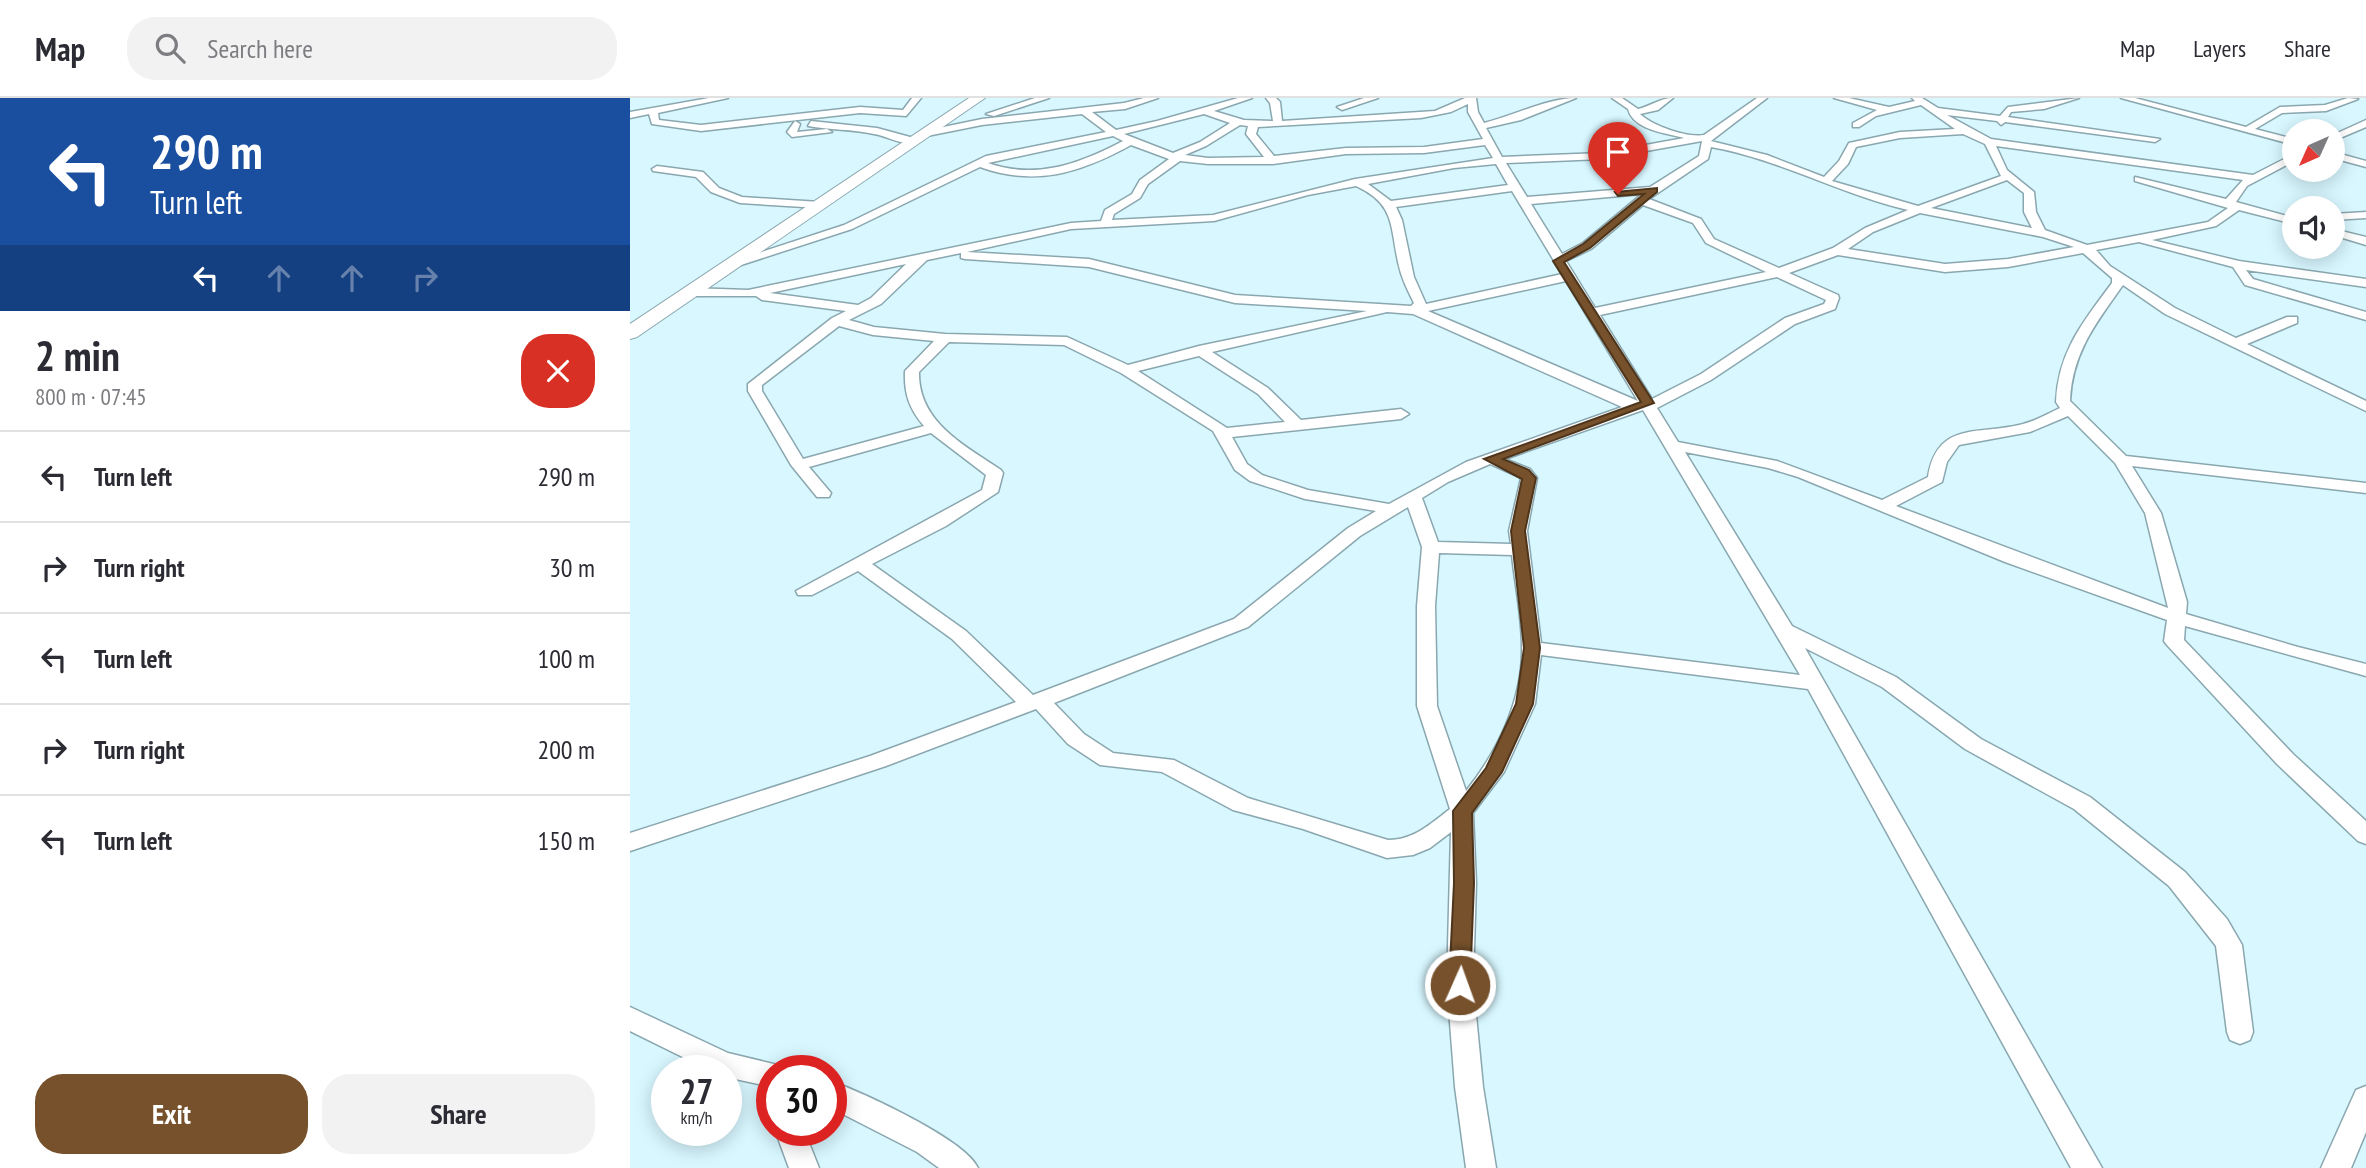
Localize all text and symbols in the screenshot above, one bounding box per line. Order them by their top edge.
search box [127,17,617,80]
text: Map [35,27,85,70]
icon: search [151,29,189,67]
text: Search here [207,32,313,65]
text: Map [2120,33,2155,64]
text: Layers [2193,33,2246,64]
text: Share [2284,33,2331,64]
text: 290 m [150,119,263,183]
north arrow [2282,119,2345,182]
map controls [2282,119,2345,259]
pin [1588,122,1648,194]
icon: left [35,126,126,217]
icon: arrive [1599,133,1637,171]
text: Turn left [150,181,242,223]
button: sound [2282,196,2345,259]
icon: left [187,259,225,297]
icon: ahead [260,259,298,297]
icon: ahead [333,259,371,297]
icon: right [406,259,444,297]
text: 2 min [35,328,120,383]
button: close [521,334,595,408]
text: 800 m · 07:45 [35,382,147,411]
icon: left [35,458,73,496]
text: Turn left [94,460,172,493]
text: 290 m [537,460,595,493]
icon: right [35,549,73,587]
text: Turn right [94,551,185,584]
text: 30 m [549,551,595,584]
icon: left [35,640,73,678]
text: Turn left [94,642,172,675]
text: 100 m [537,642,595,675]
icon: right [35,731,73,769]
text: Turn right [94,733,185,766]
text: 200 m [537,733,595,766]
icon: left [35,822,73,860]
text: Turn left [94,824,172,857]
text: 150 m [537,824,595,857]
position arrow [1423,948,1497,1022]
speed limit sign: 30 [756,1055,847,1146]
text: 27 [680,1068,713,1114]
button: Exit [35,1074,308,1154]
button: Share [322,1074,595,1154]
text: km/h [681,1106,712,1129]

